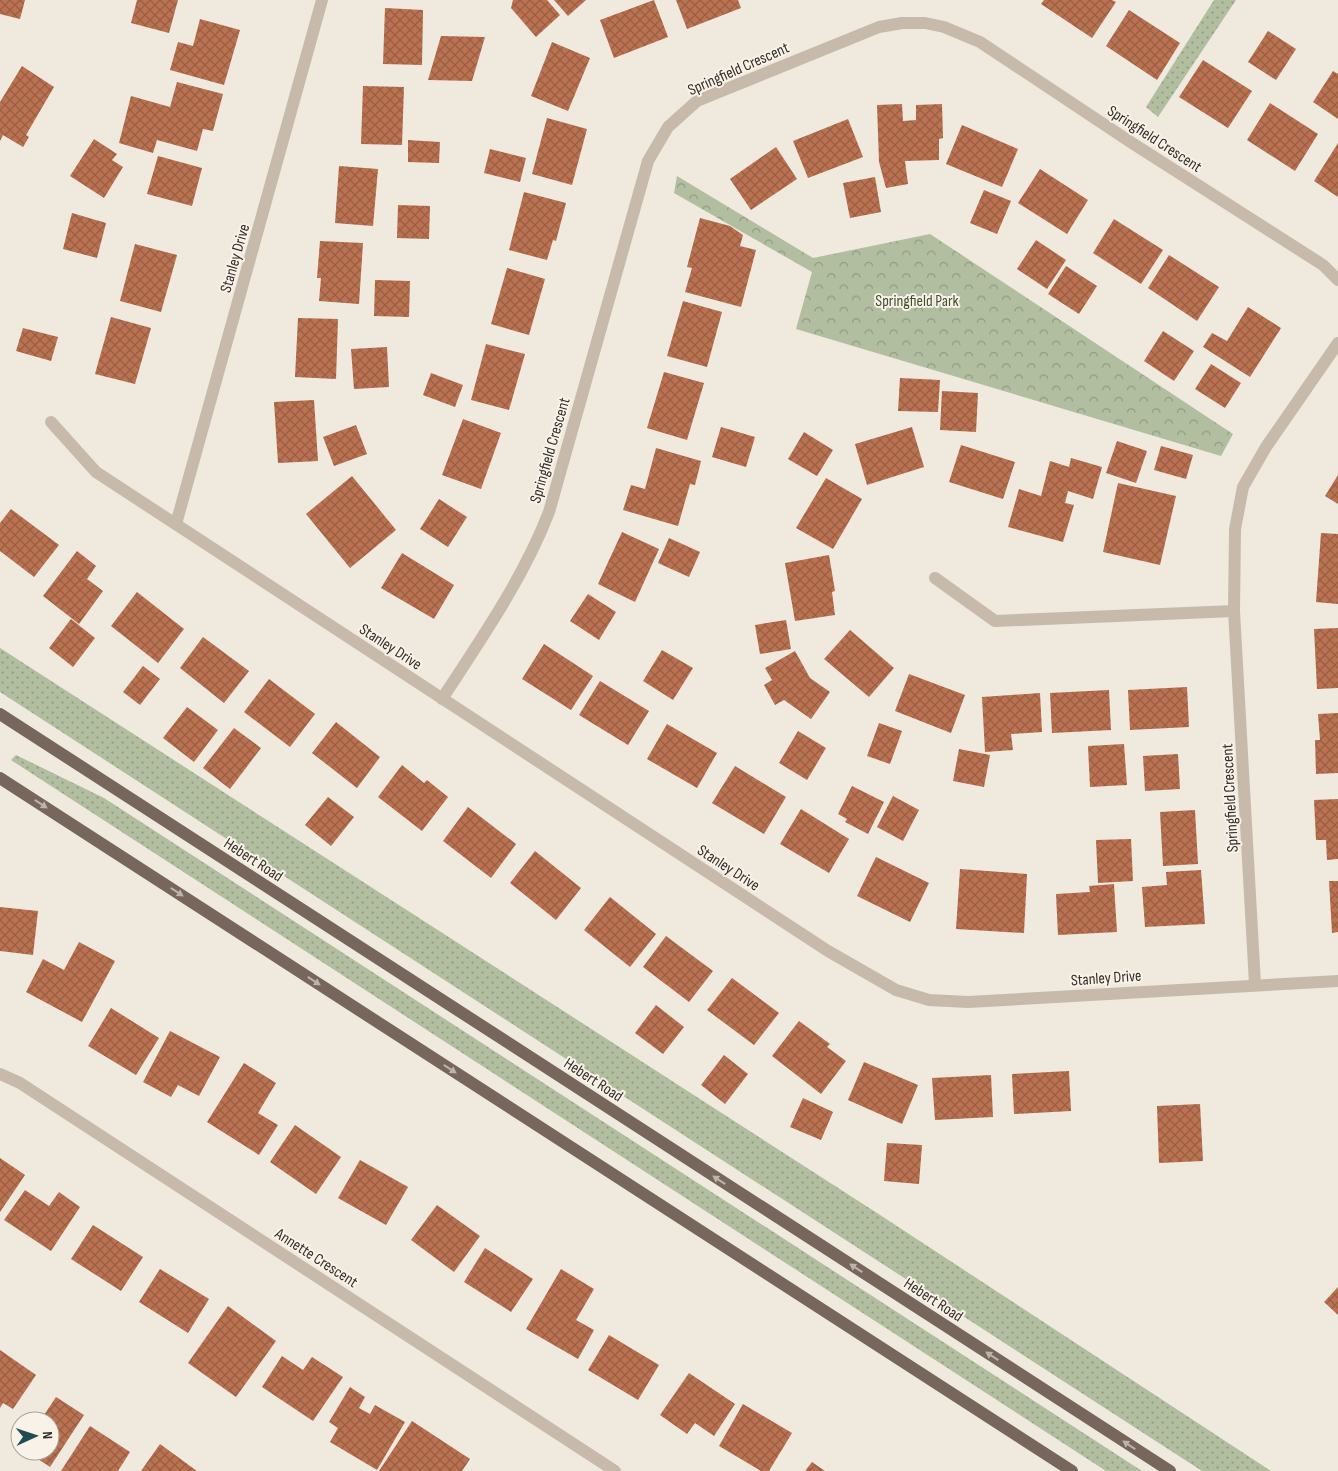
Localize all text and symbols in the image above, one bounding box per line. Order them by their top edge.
street label: Springfield Crescent [685,39,792,100]
street label: Springfield Crescent [1103,102,1205,177]
street label: Stanley Drive [217,222,254,295]
park label: Springfield Park [875,292,959,311]
street label: Springfield Crescent [526,395,575,505]
street label: Stanley Drive [355,620,425,674]
street label: Springfield Crescent [1218,743,1243,853]
one-way arrow [34,799,48,809]
street label: Hebert Road [220,834,286,886]
street label: Stanley Drive [693,841,763,895]
one-way arrow [171,888,184,897]
street label: Stanley Drive [1070,967,1142,990]
one-way arrow [307,976,321,985]
street label: Hebert Road [560,1054,626,1106]
one-way arrow [444,1064,457,1074]
one-way arrow [713,1175,726,1185]
street label: Annette Crescent [270,1224,361,1292]
one-way arrow [849,1263,863,1273]
street label: Hebert Road [900,1274,966,1326]
one-way arrow [986,1352,999,1361]
north arrow [10,1411,60,1461]
text: N [39,1431,56,1440]
one-way arrow [1122,1440,1135,1449]

